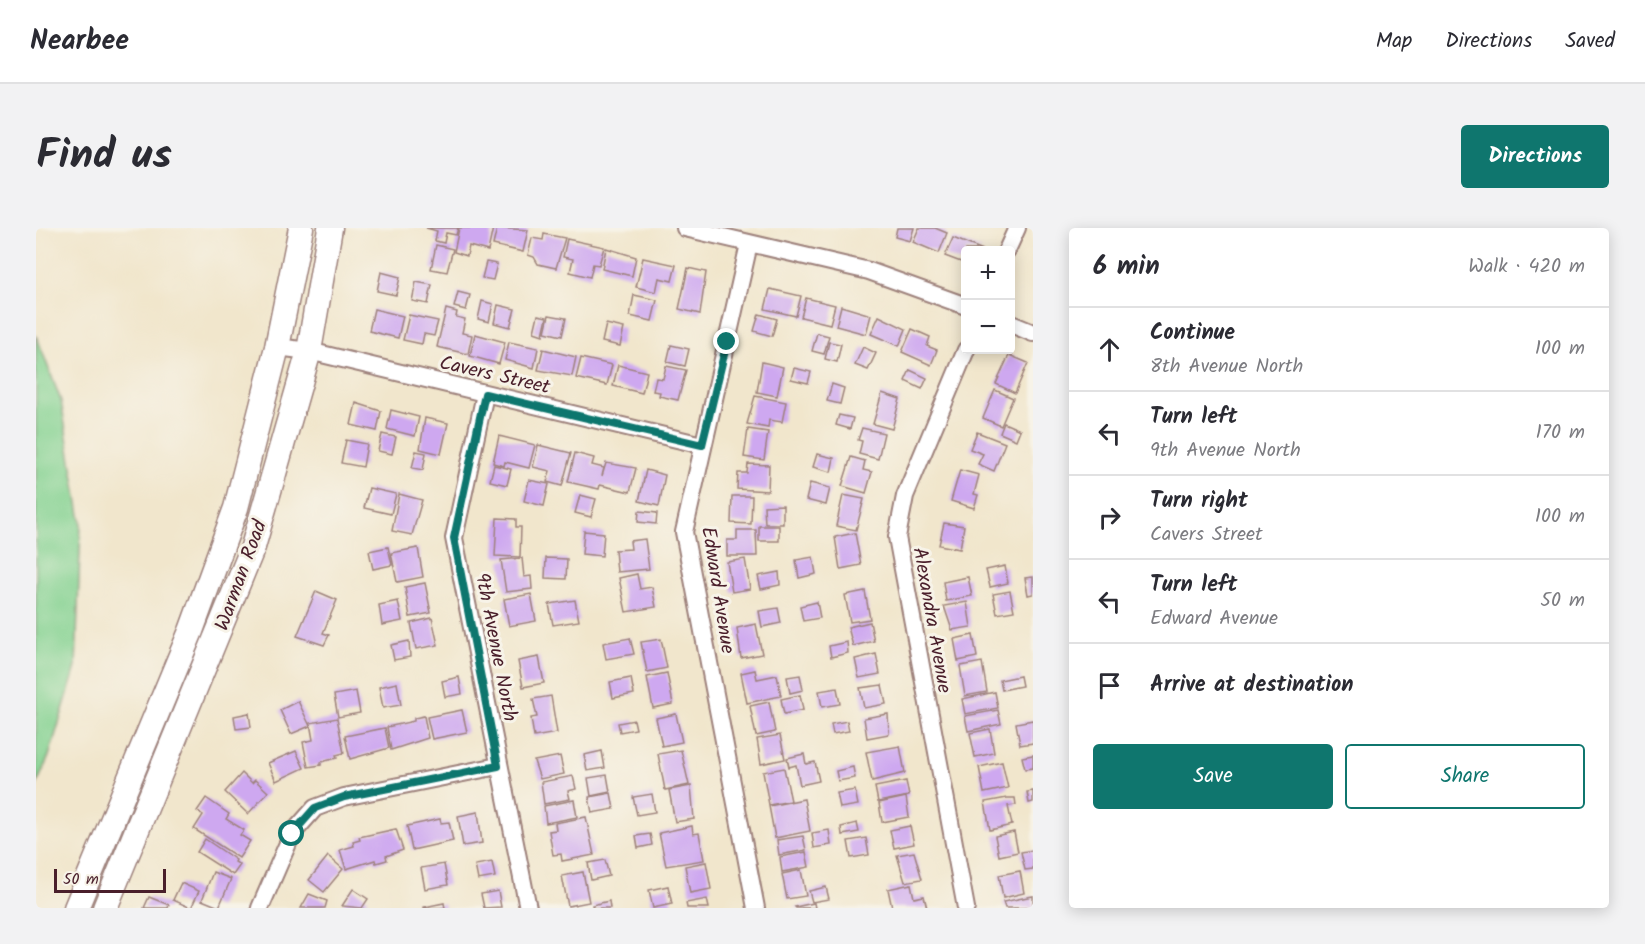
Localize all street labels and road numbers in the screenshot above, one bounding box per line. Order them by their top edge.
street label: Cavers Street [436,348,553,404]
street label: Warman Road [207,515,277,636]
street label: Edward Avenue [691,525,743,656]
street label: Alexandra Avenue [902,545,960,696]
street label: 9th Avenue North [465,570,525,724]

